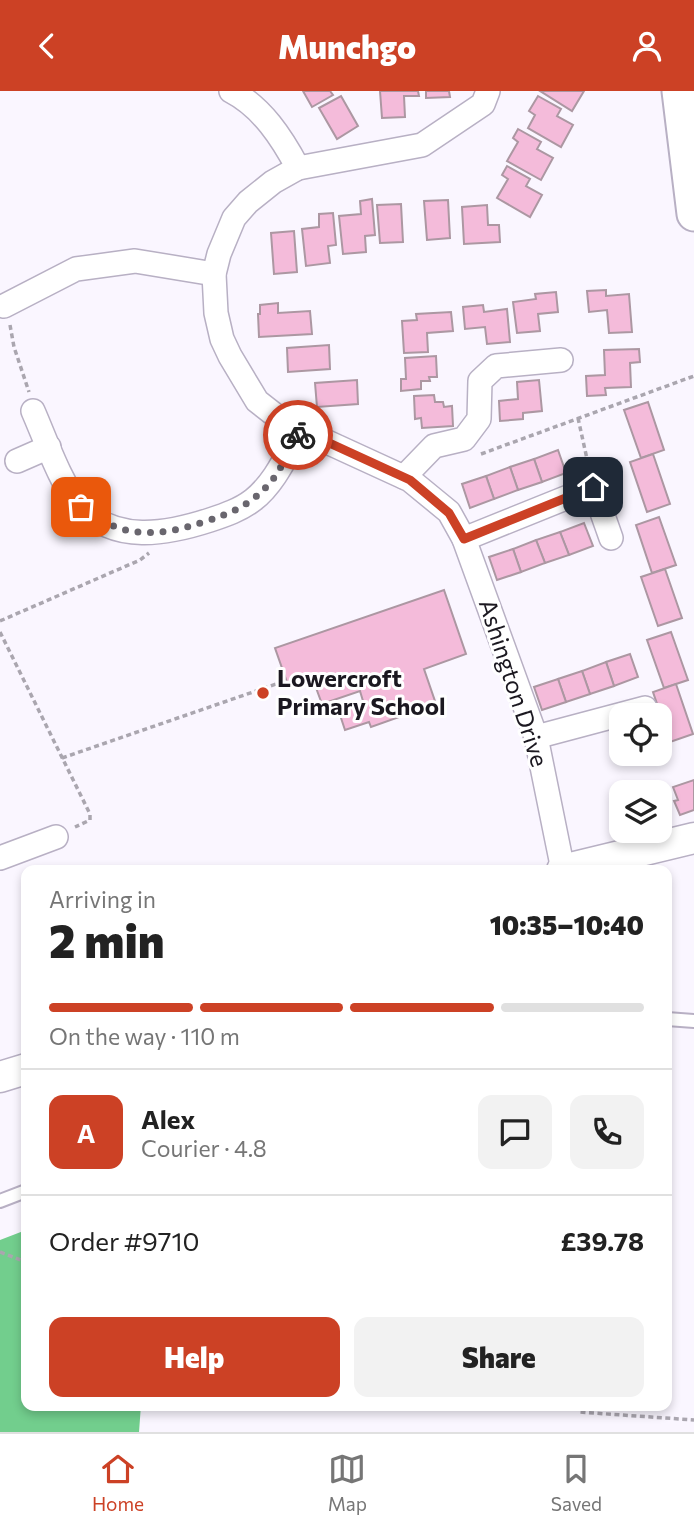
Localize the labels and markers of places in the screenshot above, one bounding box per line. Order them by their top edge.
pin [563,457,623,517]
pin [51,477,111,537]
place label: Lowercroft Primary School [277,663,446,720]
marker: Lowercroft Primary School [255,685,271,701]

